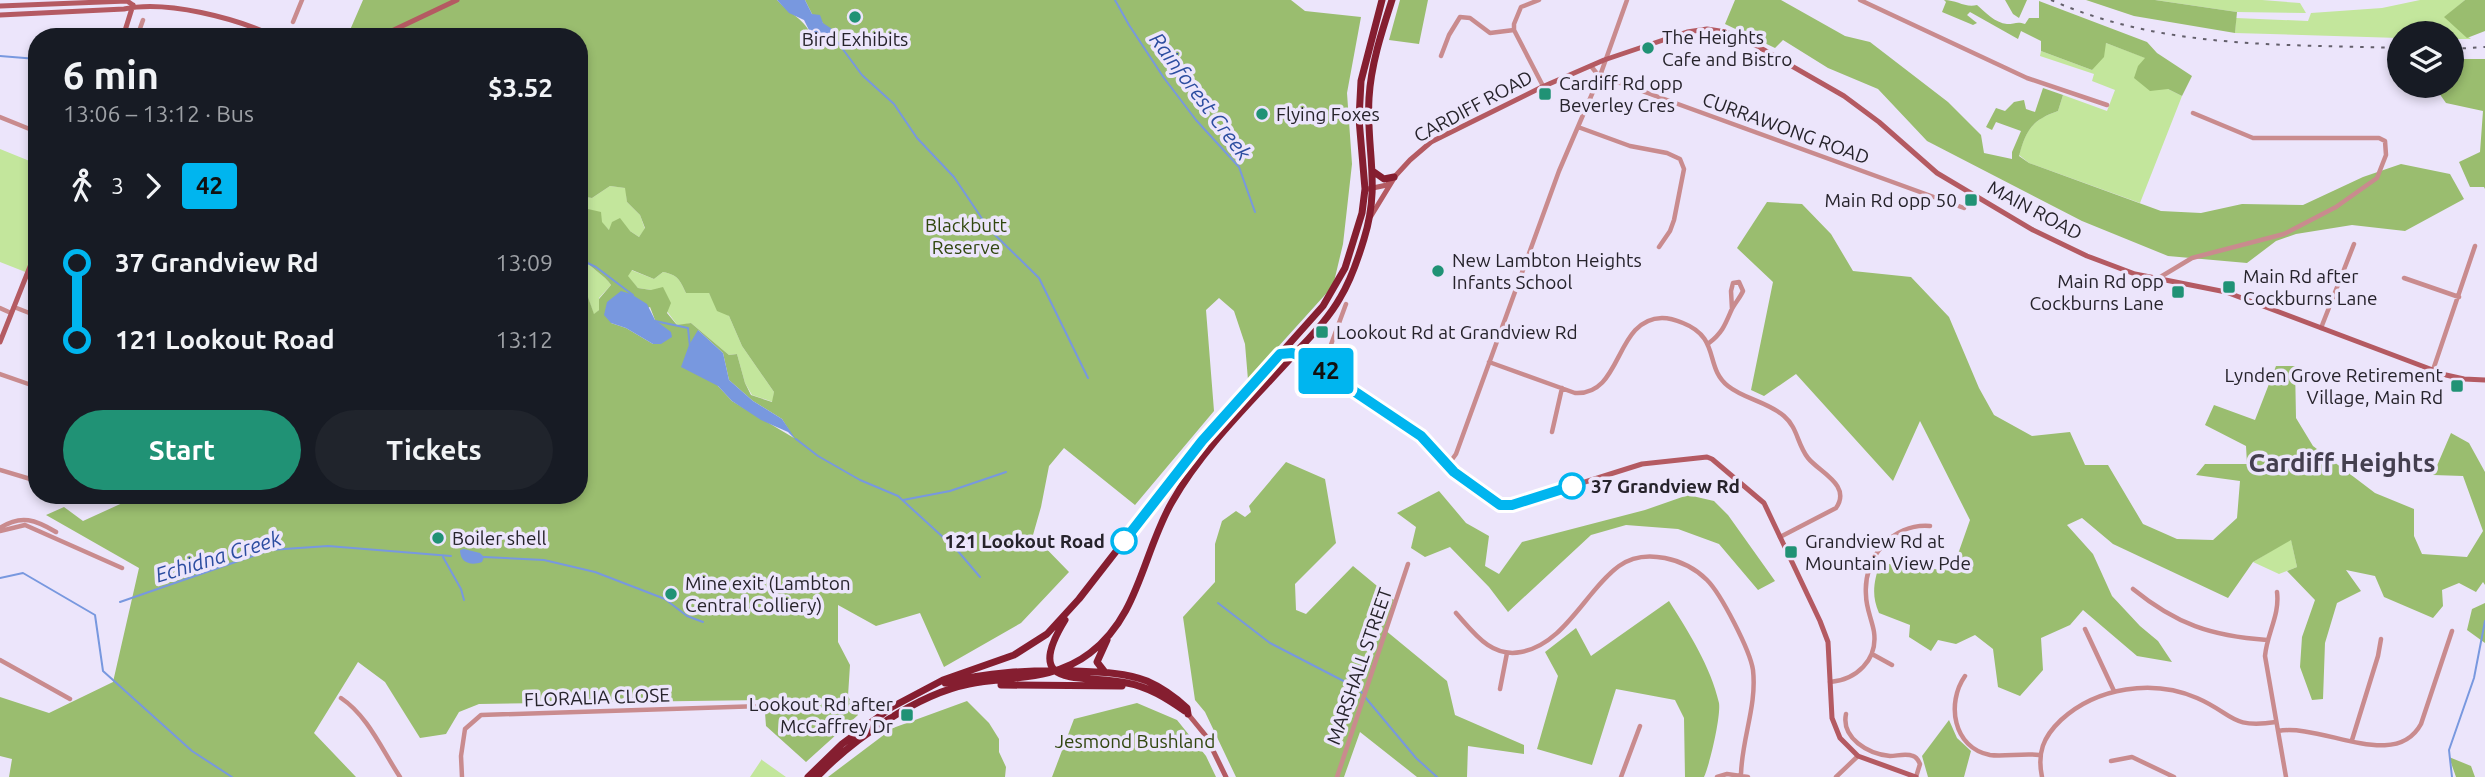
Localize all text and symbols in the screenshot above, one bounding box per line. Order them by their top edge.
marker: Bird Exhibits [847,9,863,25]
map controls [2387,21,2464,98]
button: layers [2387,21,2464,98]
place label: The Heights Cafe and Bistro [1662,26,1792,70]
place label: Bird Exhibits [802,28,908,50]
water label: Rainforest Creek [1145,28,1257,165]
marker: The Heights Cafe and Bistro [1640,40,1656,56]
text: 6 min [63,54,159,96]
street label: CARDIFF ROAD [1410,66,1536,146]
place label: Cardiff Rd opp Beverley Cres [1559,72,1683,116]
text: $3.52 [488,73,553,102]
marker: Cardiff Rd opp Beverley Cres [1537,86,1553,102]
street label: CURRAWONG ROAD [1700,88,1872,168]
text: 13:06 – 13:12 · Bus [63,101,254,126]
place label: Flying Foxes [1276,103,1380,125]
marker: Flying Foxes [1254,106,1270,122]
icon: walk [63,167,101,205]
icon: forward [134,167,172,205]
text: 42 [196,172,223,199]
text: 3 [111,173,124,198]
street label: MAIN ROAD [1984,176,2086,244]
place label: Main Rd opp 50 [1825,189,1957,211]
marker: Main Rd opp 50 [1963,192,1979,208]
park label: Blackbutt Reserve [925,214,1008,258]
text: 37 Grandview Rd [115,248,319,277]
place label: New Lambton Heights Infants School [1452,249,1642,293]
text: 13:09 [495,250,553,275]
marker: New Lambton Heights Infants School [1430,263,1446,279]
place label: Main Rd after Cockburns Lane [2243,265,2378,309]
place label: Main Rd opp Cockburns Lane [2029,270,2164,314]
marker: Main Rd after Cockburns Lane [2221,279,2237,295]
marker: Main Rd opp Cockburns Lane [2170,284,2186,300]
place label: Lookout Rd at Grandview Rd [1336,321,1578,343]
marker: Lookout Rd at Grandview Rd [1314,324,1330,340]
text: 121 Lookout Road [115,325,335,354]
text: 13:12 [495,327,553,352]
line badge: 42 [1294,348,1358,394]
text: 42 [1312,357,1340,384]
place label: Lynden Grove Retirement Village, Main Rd [2225,364,2444,408]
marker: Lynden Grove Retirement Village, Main Rd [2449,378,2465,394]
button: Start [63,410,301,490]
button: Tickets [315,410,553,490]
district label: Cardiff Heights [2249,448,2435,477]
marker: 37 Grandview Rd [1559,473,1585,499]
place label: 37 Grandview Rd [1591,475,1740,497]
water label: Echidna Creek [152,525,284,587]
place label: Boiler shell [452,527,546,549]
marker: 121 Lookout Road [1111,528,1137,554]
marker: Boiler shell [430,530,446,546]
place label: 121 Lookout Road [944,530,1105,552]
place label: Grandview Rd at Mountain View Pde [1805,530,1971,574]
marker: Grandview Rd at Mountain View Pde [1783,544,1799,560]
place label: Mine exit (Lambton Central Colliery) [685,572,851,616]
street label: MARSHALL STREET [1322,584,1396,747]
marker: Mine exit (Lambton Central Colliery) [663,586,679,602]
street label: FLORALIA CLOSE [524,683,670,711]
place label: Lookout Rd after McCaffrey Dr [749,693,893,737]
marker: Lookout Rd after McCaffrey Dr [899,707,915,723]
park label: Jesmond Bushland [1055,730,1215,752]

